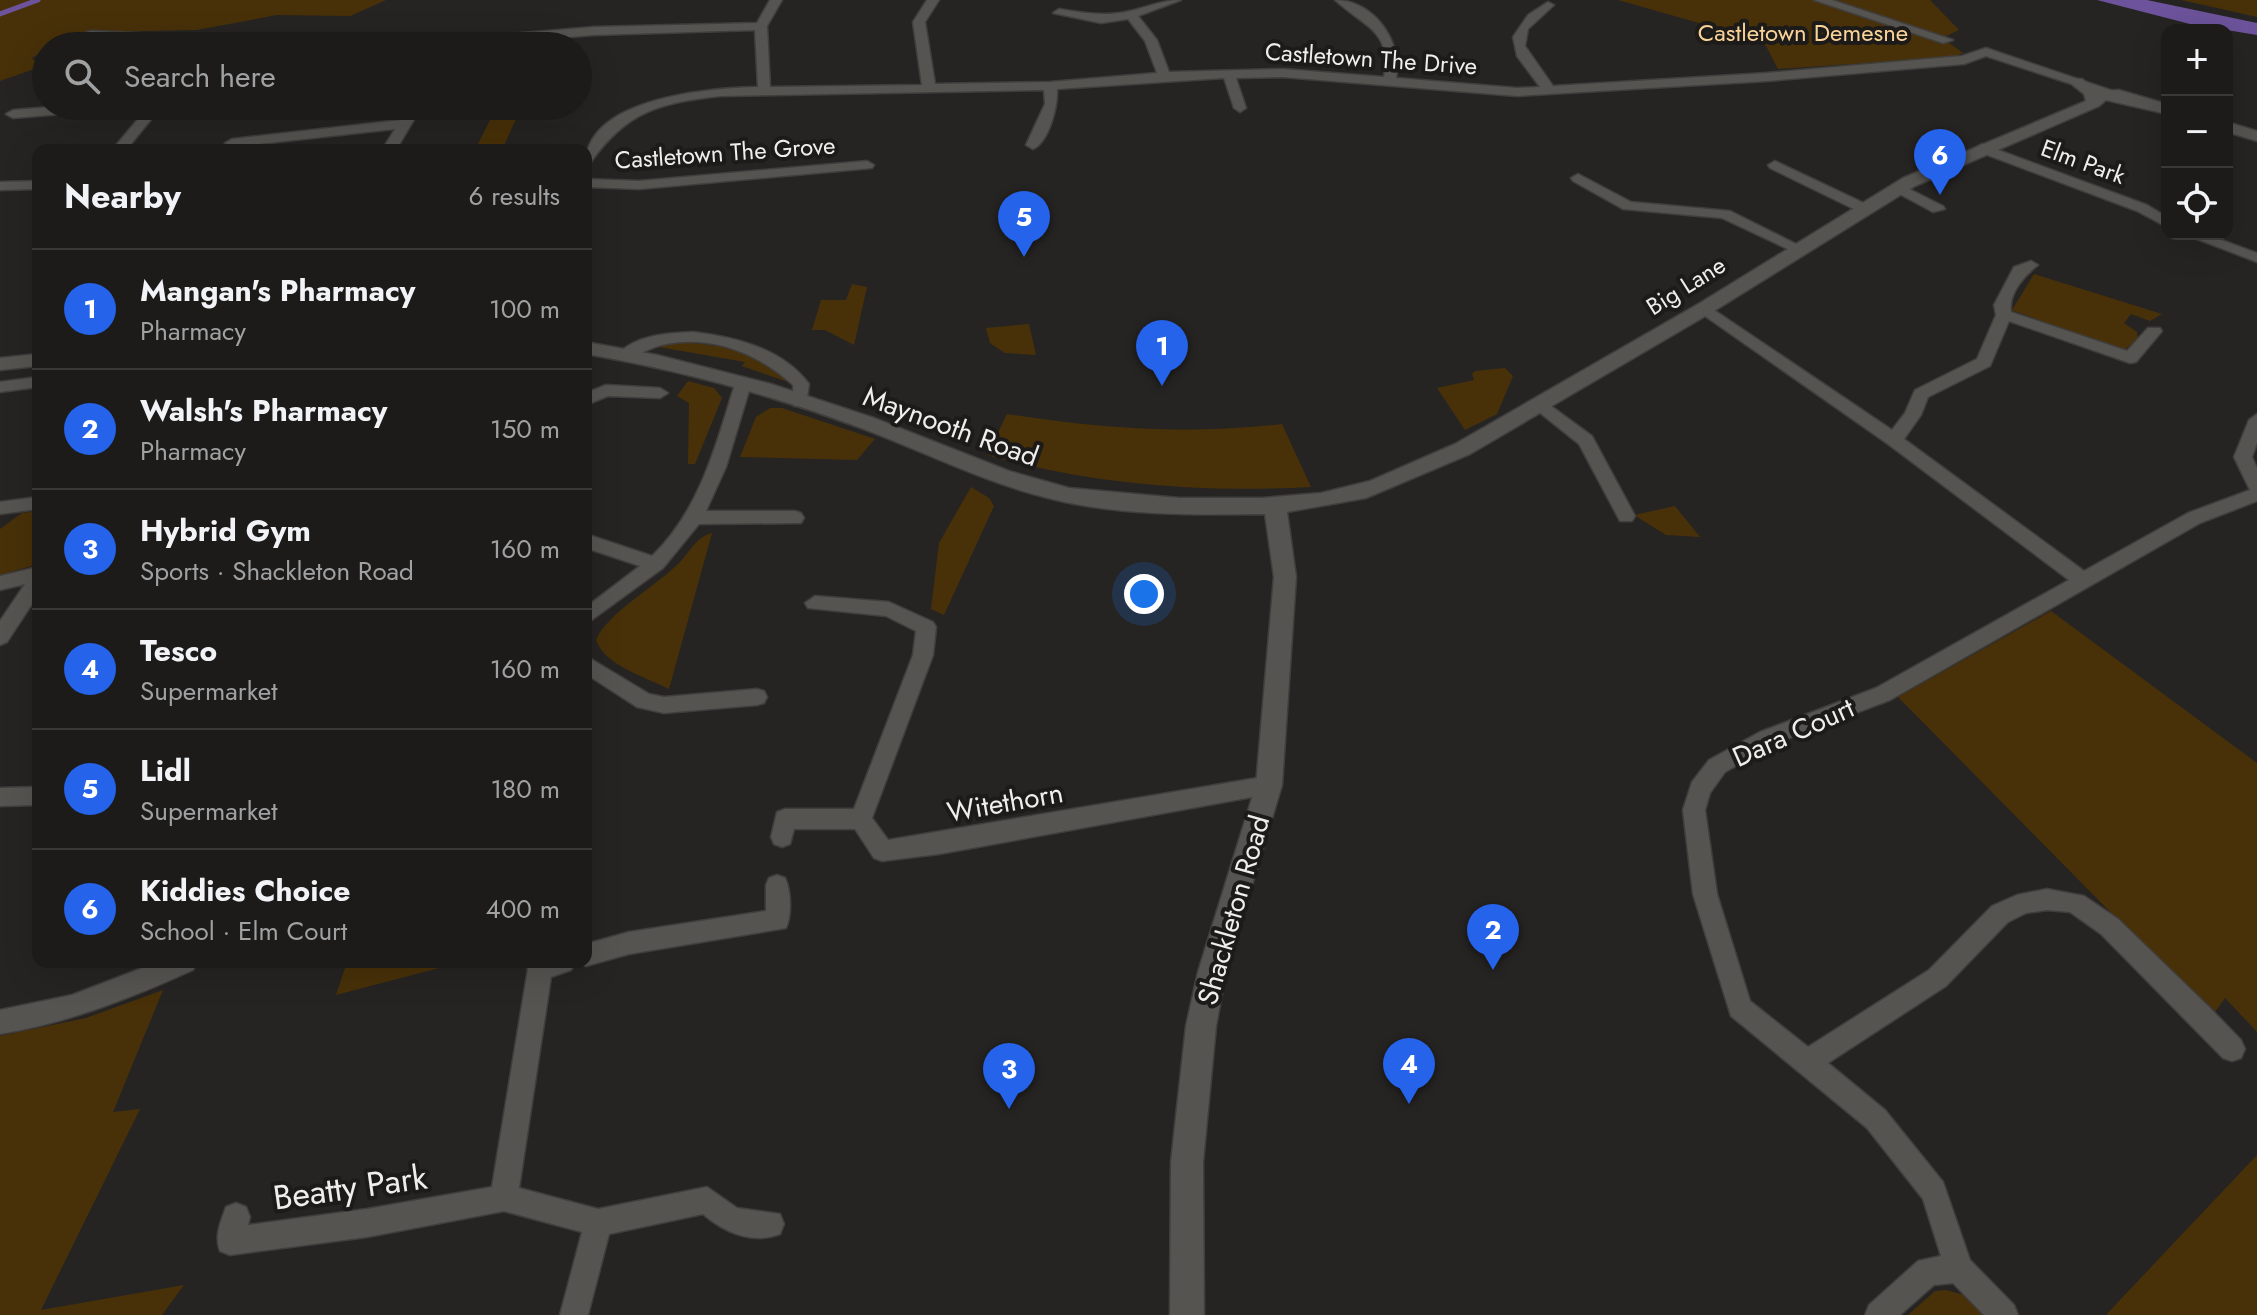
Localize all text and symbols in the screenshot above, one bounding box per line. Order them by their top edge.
park label: Castletown Demesne [1698,15,1908,50]
map controls [2161,24,2233,240]
button: + [2161,24,2233,96]
search box [32,32,592,120]
street label: Castletown The Drive [1264,34,1478,83]
icon: search [60,54,104,98]
text: Search here [124,55,276,98]
button: − [2161,96,2233,168]
street label: Castletown The Grove [614,127,836,178]
pin: 6 [1914,129,1966,195]
street label: Elm Park [2036,130,2131,193]
button: locate [2161,168,2233,240]
text: Nearby [64,172,181,221]
text: 6 results [468,177,560,215]
pin: 5 [998,191,1050,257]
street label: Big Lane [1639,247,1732,324]
text: Mangan's Pharmacy [140,269,415,312]
text: 1 [83,290,97,328]
text: 100 m [489,290,560,328]
text: Pharmacy [140,312,246,350]
pin: 1 [1136,320,1188,386]
street label: Maynooth Road [857,376,1044,477]
text: Walsh's Pharmacy [140,389,387,432]
text: 2 [81,410,99,448]
text: 150 m [490,410,560,448]
text: Pharmacy [140,432,246,470]
text: Hybrid Gym [140,509,311,552]
text: 3 [82,530,98,568]
text: 160 m [490,530,560,568]
text: Sports · Shackleton Road [140,552,414,590]
your location [1124,574,1164,614]
text: Tesco [140,629,217,672]
text: 4 [81,650,99,688]
text: 160 m [490,650,560,688]
text: Supermarket [140,672,277,710]
street label: Dara Court [1726,687,1861,778]
text: Lidl [140,749,191,792]
text: 5 [82,770,98,808]
text: 180 m [490,770,560,808]
street label: Witethorn [944,772,1066,833]
text: Supermarket [140,792,277,830]
street label: Shackleton Road [1187,810,1280,1010]
text: Kiddies Choice [140,869,351,912]
text: 6 [81,890,99,928]
text: 400 m [486,890,560,928]
pin: 2 [1467,904,1519,970]
text: School · Elm Court [140,912,347,950]
pin: 4 [1383,1038,1435,1104]
pin: 3 [983,1043,1035,1109]
street label: Beatty Park [270,1152,430,1223]

